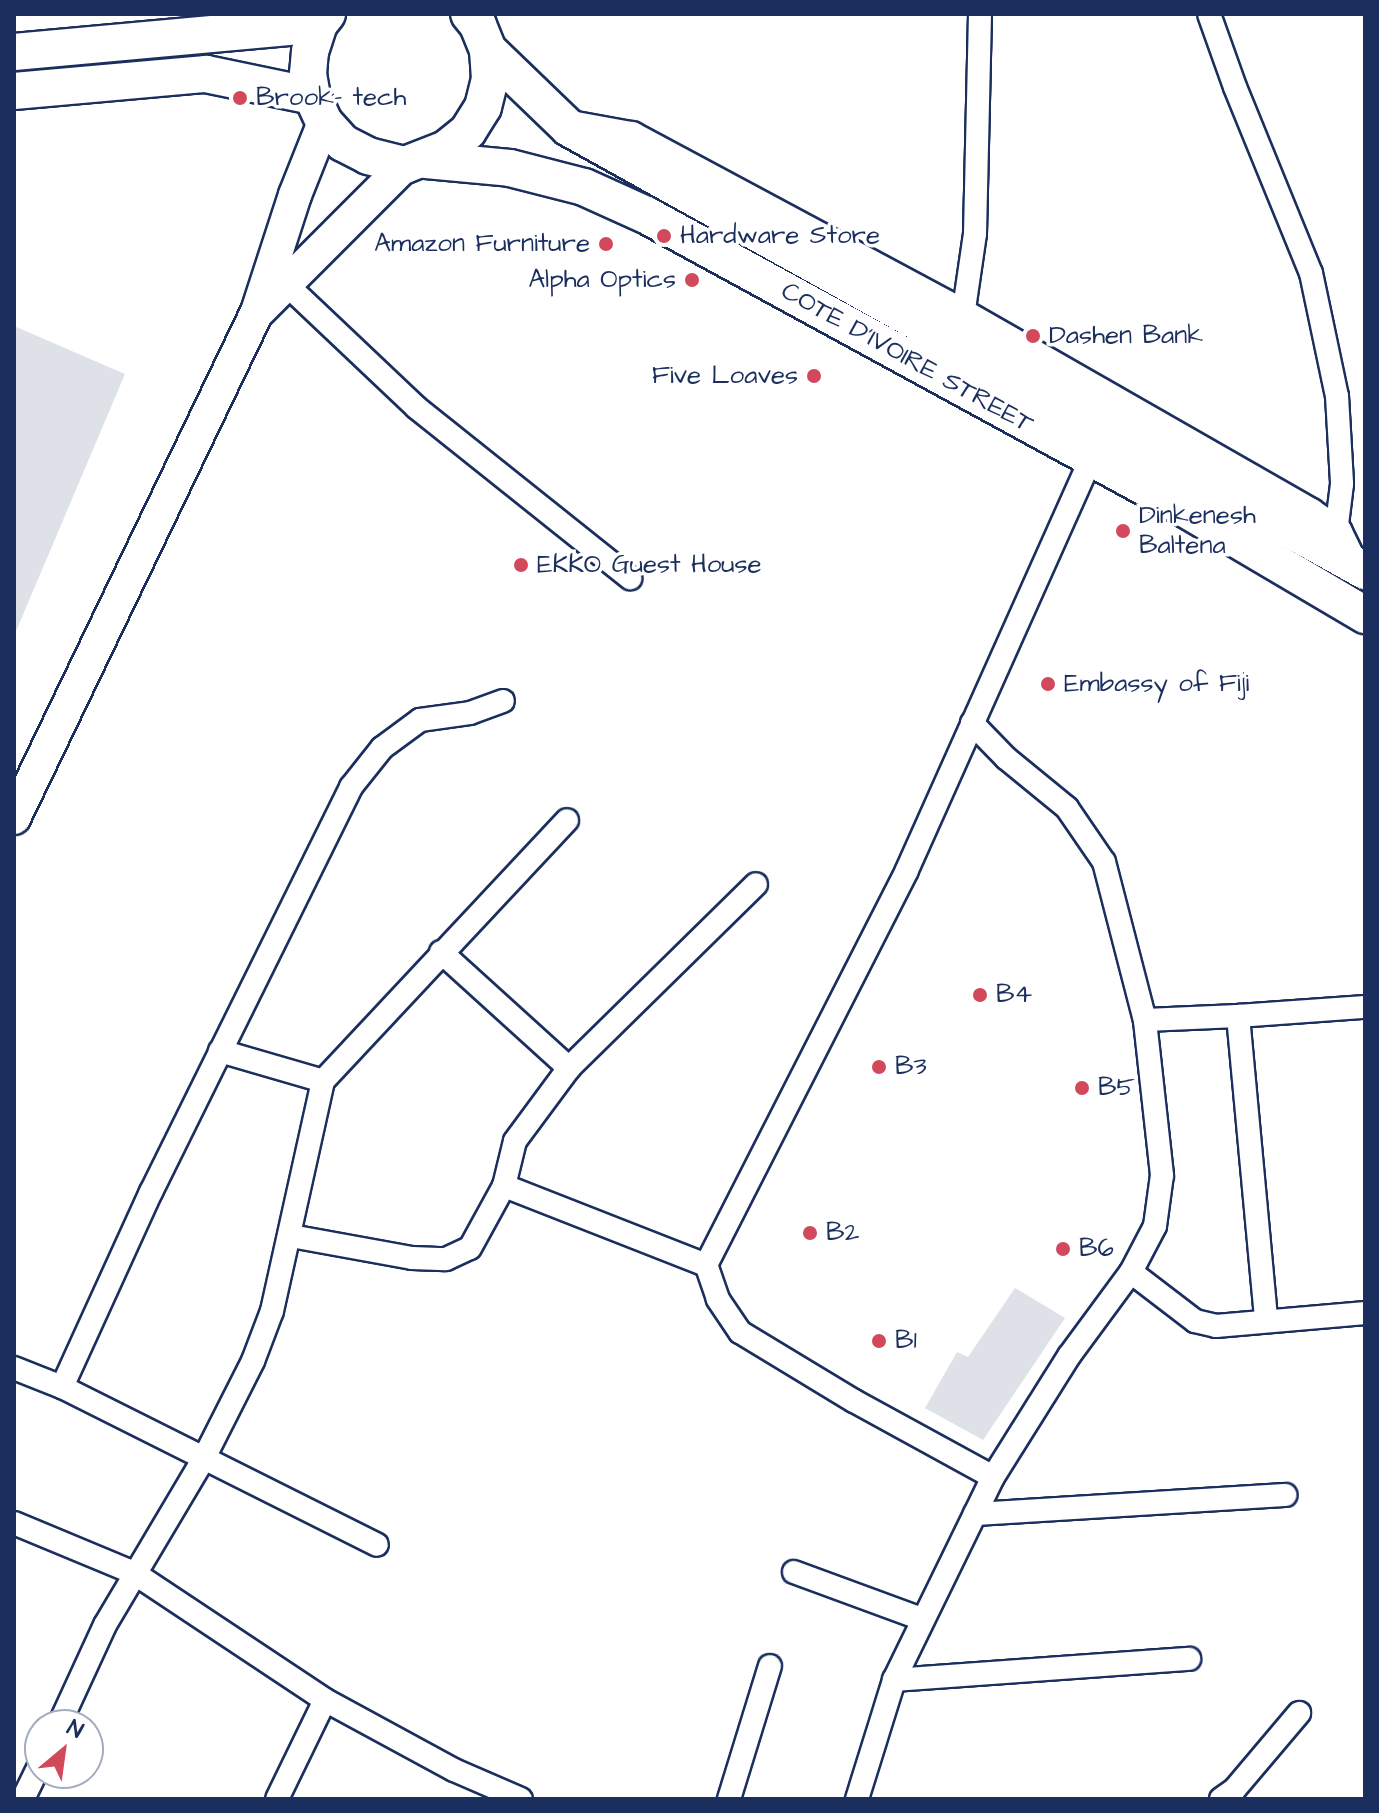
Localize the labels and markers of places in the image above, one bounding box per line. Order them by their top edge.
place label: Brook- tech [256,82,406,114]
marker: Brook- tech [231,89,249,107]
place label: Hardware Store [680,220,880,252]
marker: Hardware Store [655,227,673,245]
place label: Amazon Furniture [374,228,590,260]
marker: Amazon Furniture [597,235,615,253]
place label: Alpha Optics [528,264,676,296]
marker: Alpha Optics [683,271,701,289]
place label: Dashen Bank [1049,320,1203,352]
marker: Dashen Bank [1024,327,1042,345]
place label: Five Loaves [652,360,798,392]
marker: Five Loaves [805,367,823,385]
place label: Dinkenesh Baltena [1139,500,1256,562]
marker: Dinkenesh Baltena [1114,522,1132,540]
place label: EKKO Guest House [537,549,762,581]
marker: EKKO Guest House [512,556,530,574]
place label: Embassy of Fiji [1064,668,1249,700]
marker: Embassy of Fiji [1039,675,1057,693]
place label: B4 [996,979,1032,1011]
marker: B4 [971,986,989,1004]
place label: B3 [895,1051,927,1083]
marker: B3 [870,1058,888,1076]
place label: B5 [1098,1072,1135,1104]
marker: B5 [1073,1079,1091,1097]
place label: B2 [826,1217,859,1249]
marker: B2 [801,1224,819,1242]
place label: B6 [1079,1233,1114,1265]
marker: B6 [1054,1240,1072,1258]
place label: B1 [895,1325,917,1357]
marker: B1 [870,1332,888,1350]

